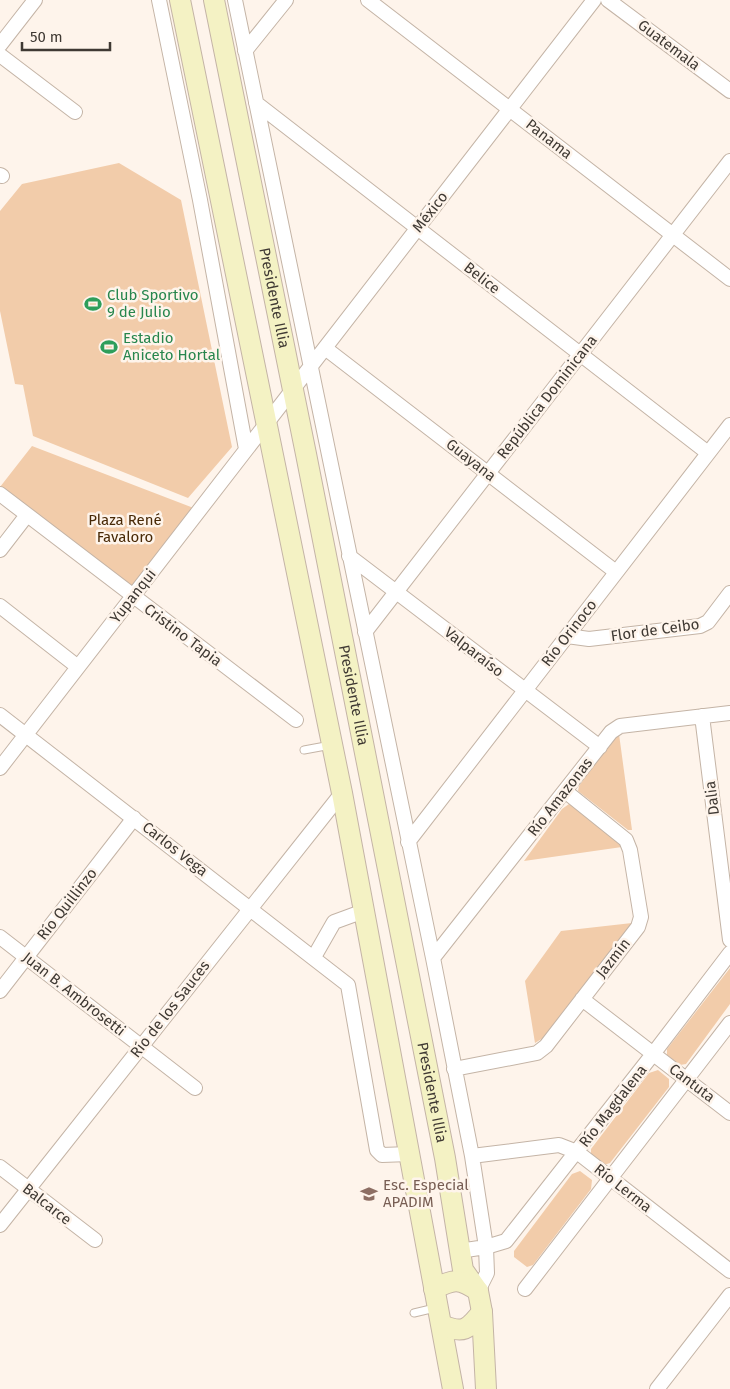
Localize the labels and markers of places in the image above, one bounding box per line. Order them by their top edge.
place label: Club Sportivo 9 de Julio [107,286,199,321]
sports icon: Club Sportivo 9 de Julio [83,294,103,314]
place label: Estadio Aniceto Hortal [123,329,221,364]
sports icon: Estadio Aniceto Hortal [99,337,119,357]
place label: Esc. Especial APADIM [383,1176,469,1211]
school or university icon: Esc. Especial APADIM [359,1184,379,1204]

